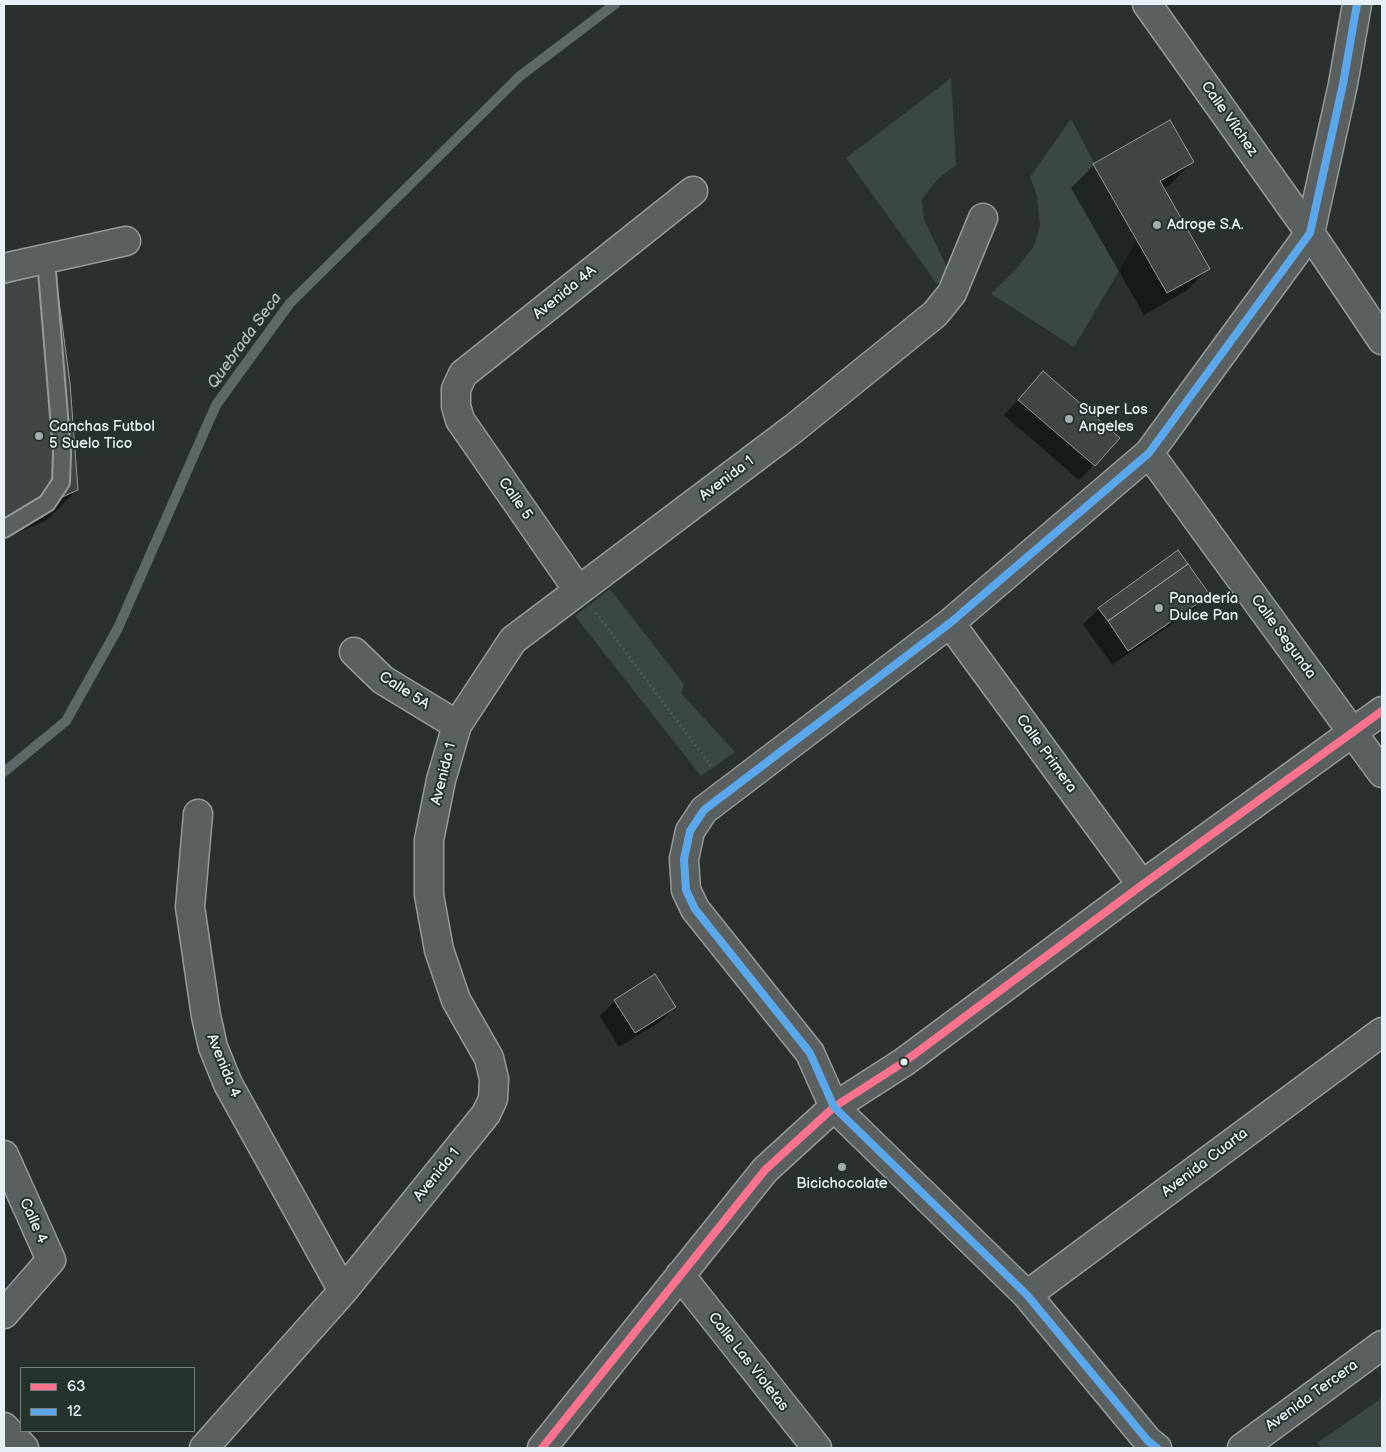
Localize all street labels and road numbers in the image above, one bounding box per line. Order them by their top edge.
street label: Calle Vílchez [1197,78,1261,160]
street label: Avenida 4A [530,262,600,324]
street label: Avenida 1 [696,453,758,505]
street label: Calle 5 [494,474,536,524]
street label: Calle Segunda [1247,592,1319,682]
street label: Calle 5A [375,668,433,714]
street label: Calle Primera [1012,712,1080,796]
street label: Avenida 1 [428,741,460,807]
street label: Avenida 4 [202,1032,244,1100]
street label: Avenida Cuarta [1158,1125,1252,1201]
street label: Avenida 1 [410,1145,464,1205]
street label: Calle 4 [15,1195,51,1247]
street label: Calle Las Violetas [704,1309,792,1415]
street label: Avenida Tercera [1262,1356,1362,1436]

